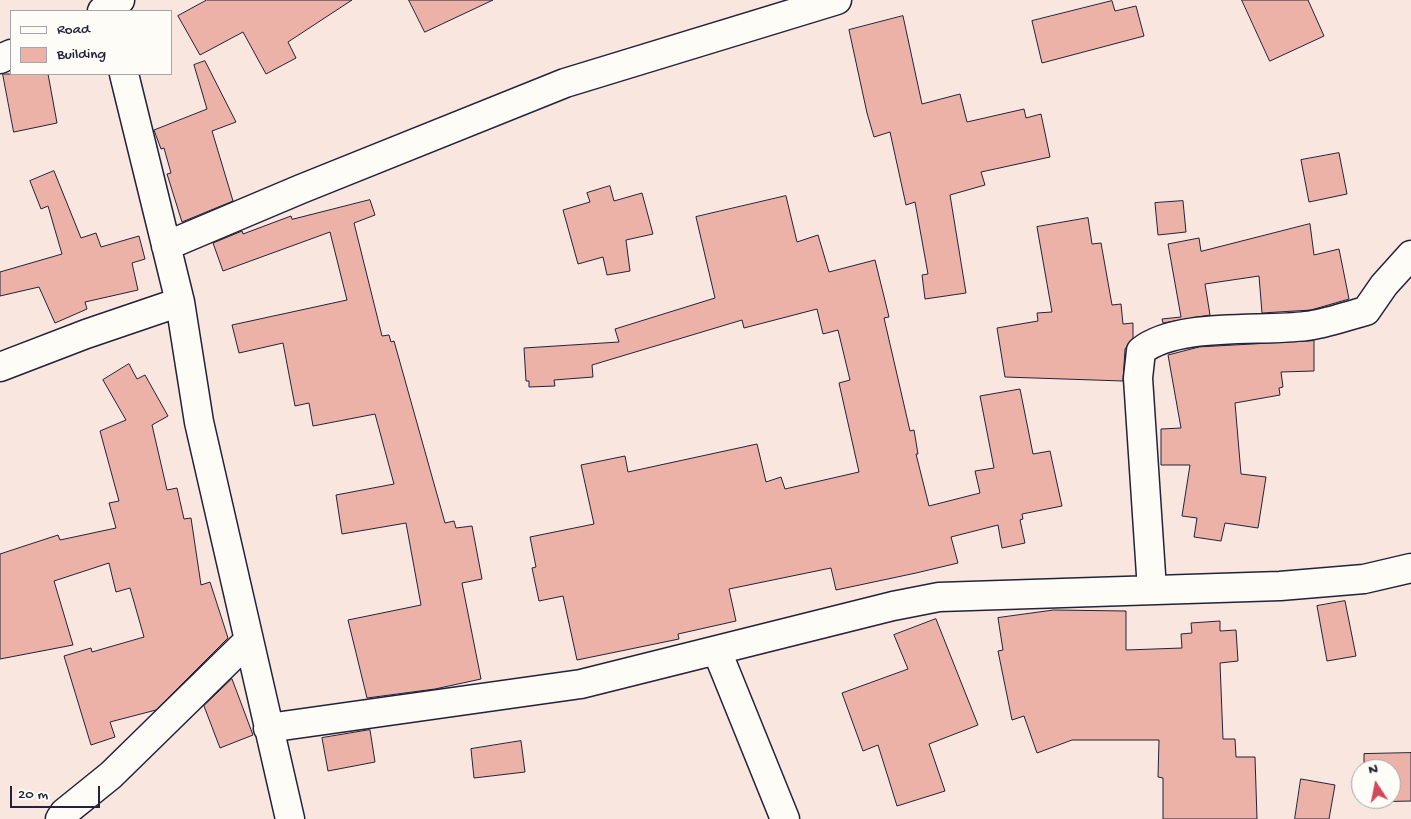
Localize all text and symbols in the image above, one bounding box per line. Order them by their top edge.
legend [10,10,172,75]
text: Road [57,21,90,39]
text: Building [57,46,106,64]
north arrow [1351,759,1401,809]
text: N [1367,761,1379,779]
scale bar [12,776,102,808]
text: 20 m [18,786,48,804]

